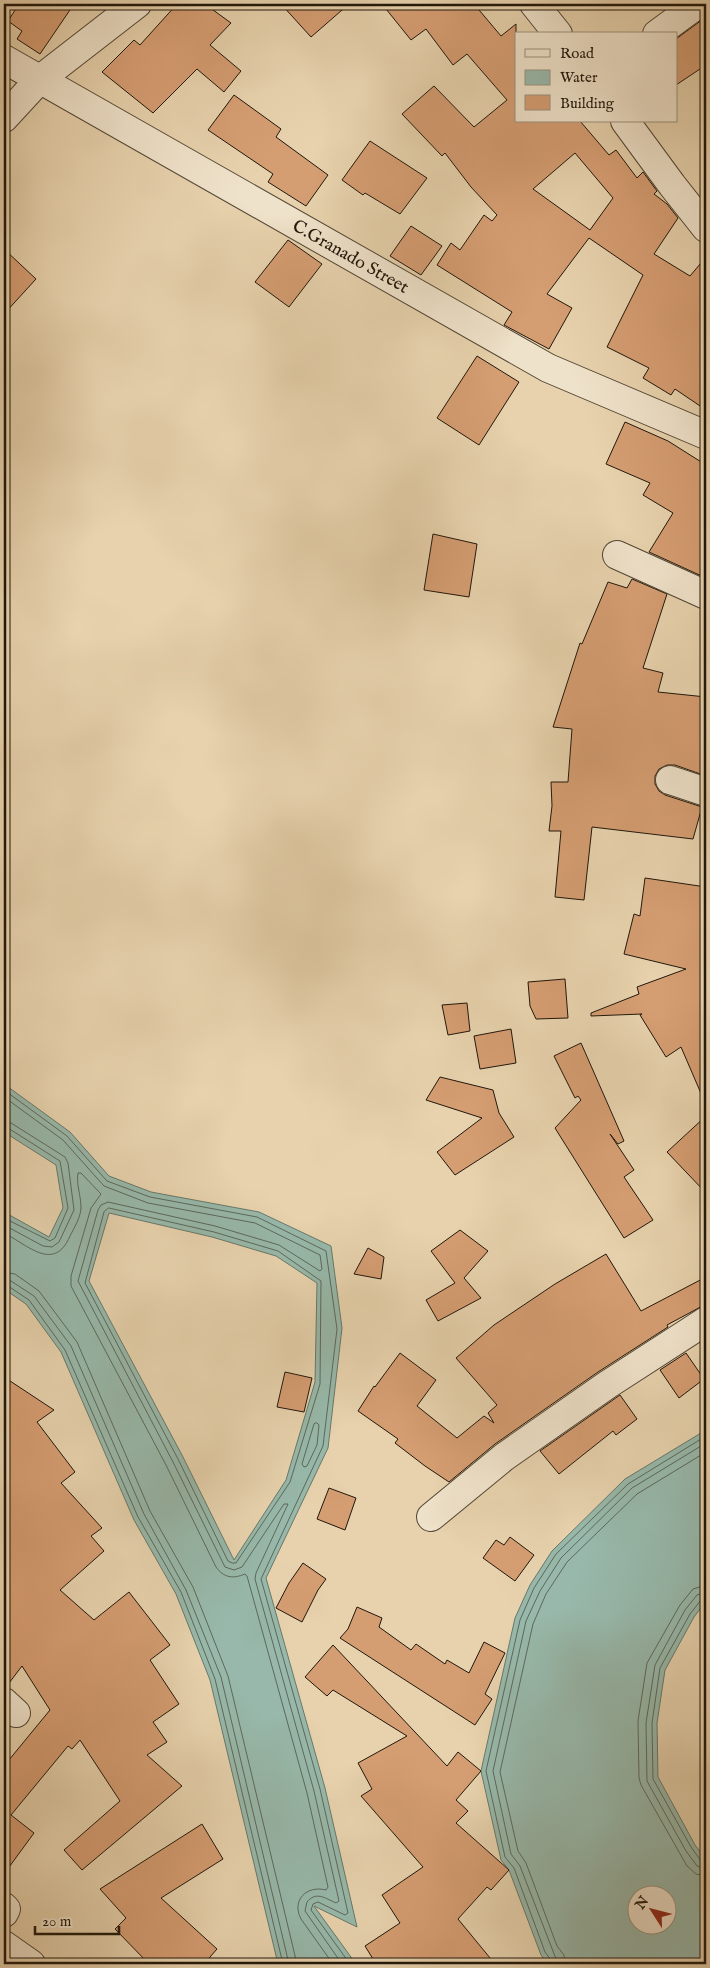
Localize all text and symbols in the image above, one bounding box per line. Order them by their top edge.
legend [515,32,678,122]
text: Road [560,44,595,63]
text: Water [560,68,598,87]
text: Building [560,94,615,113]
street label: C.Granado Street [288,215,413,300]
north arrow [628,1886,678,1936]
text: N [631,1893,653,1914]
scale bar [35,1903,119,1935]
text: 20 m [42,1912,72,1931]

